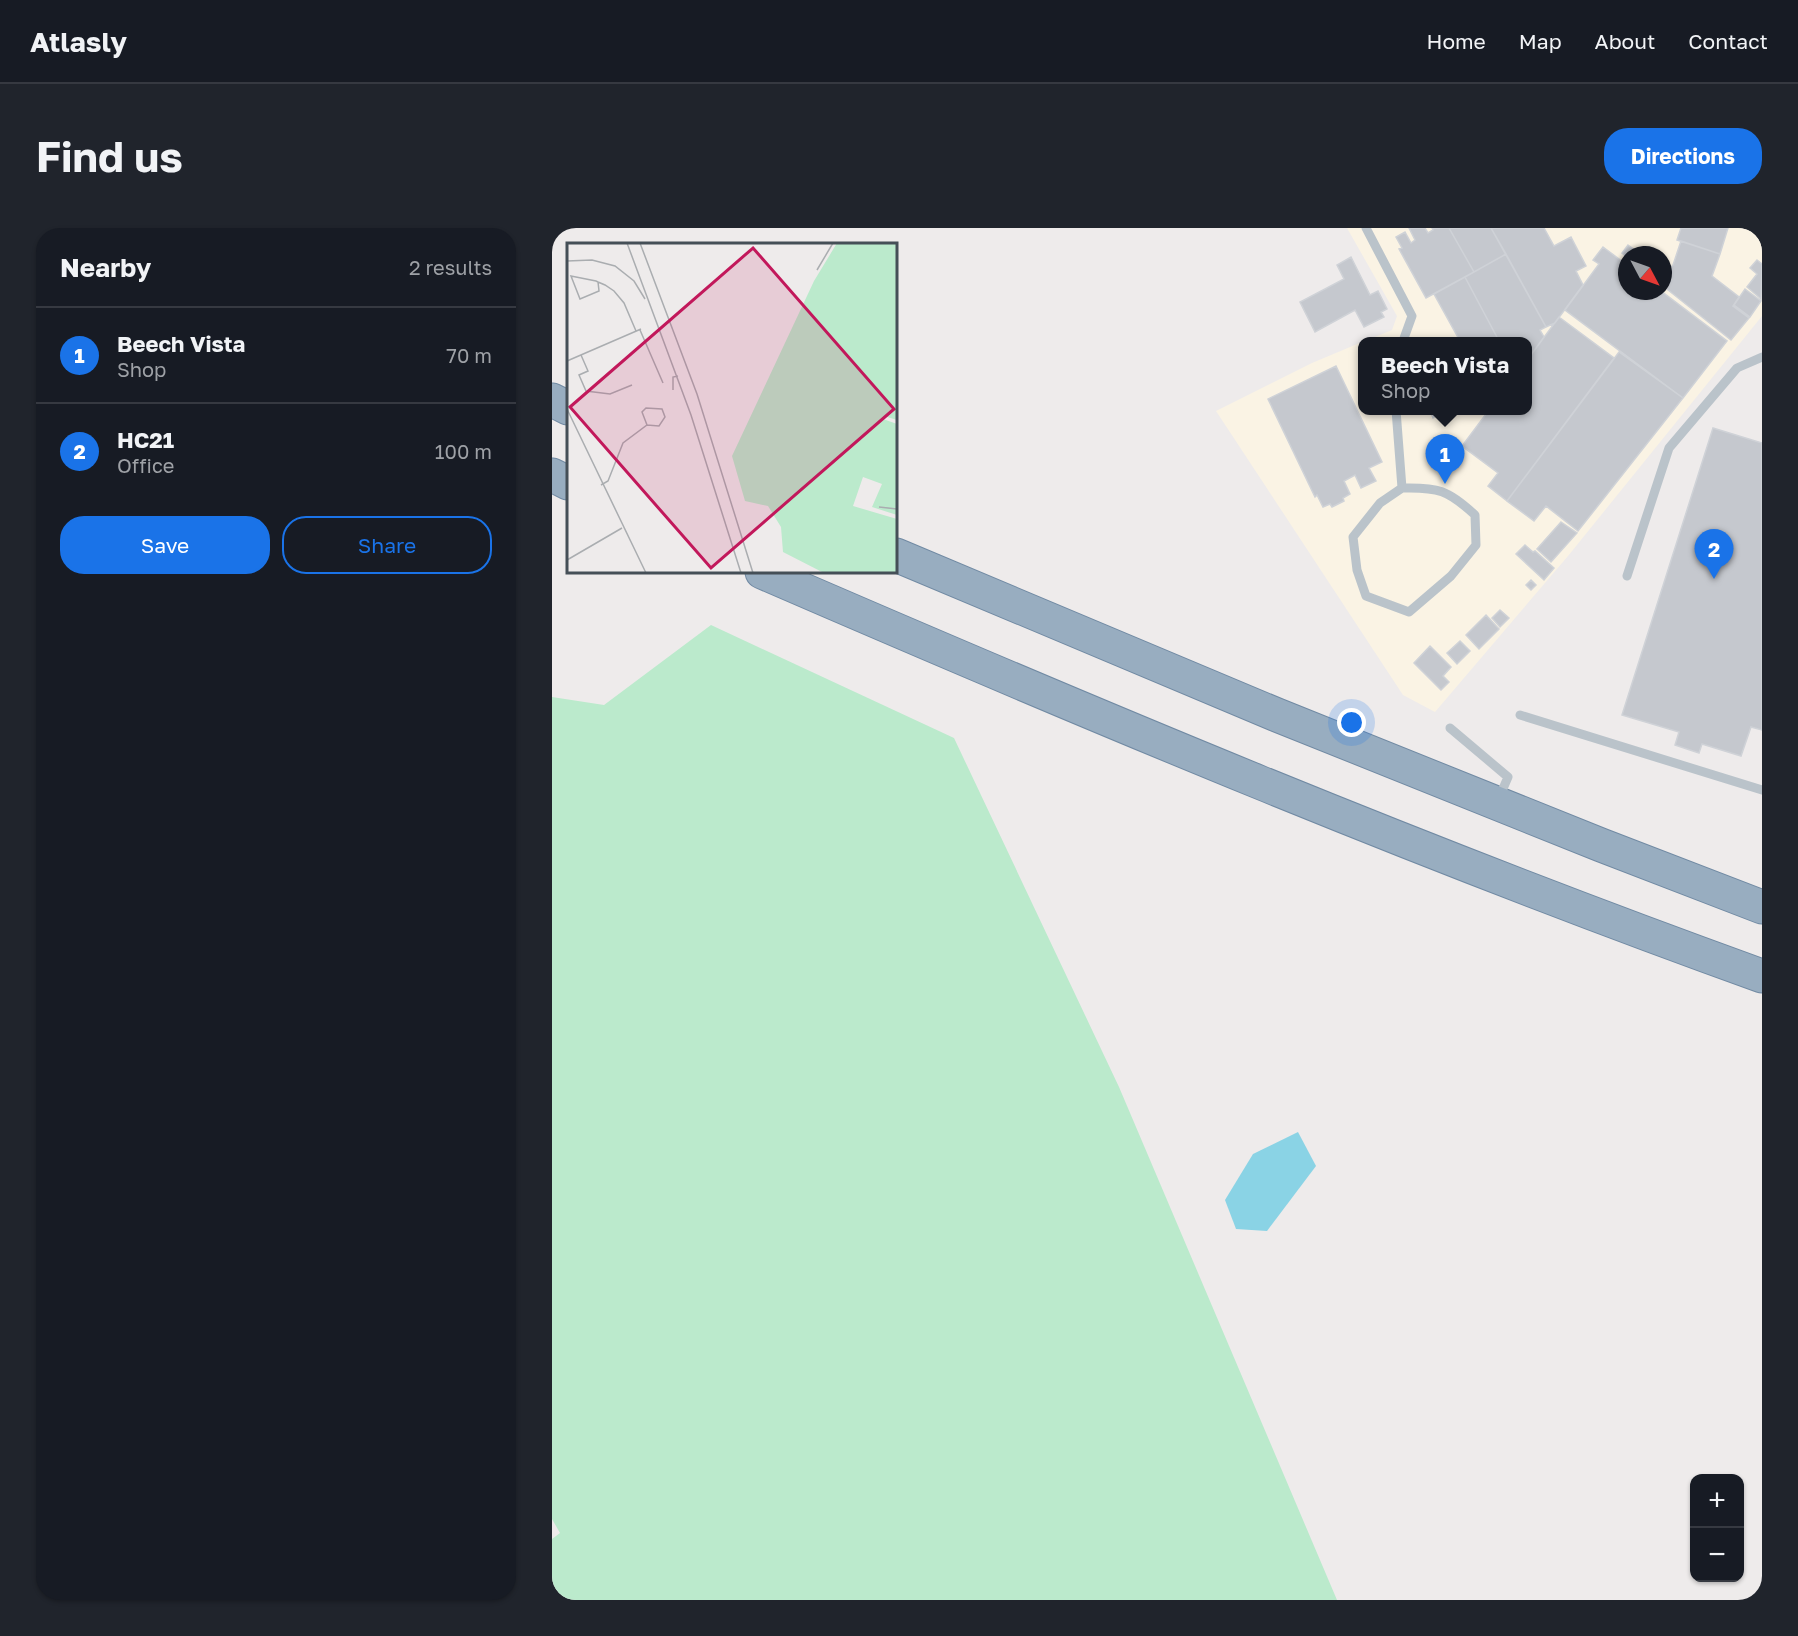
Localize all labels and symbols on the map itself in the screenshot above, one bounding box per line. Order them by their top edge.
inset map [567,243,897,573]
north arrow [1618,246,1672,300]
pin: 1 [1426,434,1464,484]
pin: 2 [1694,530,1734,579]
your location [1337,708,1366,737]

